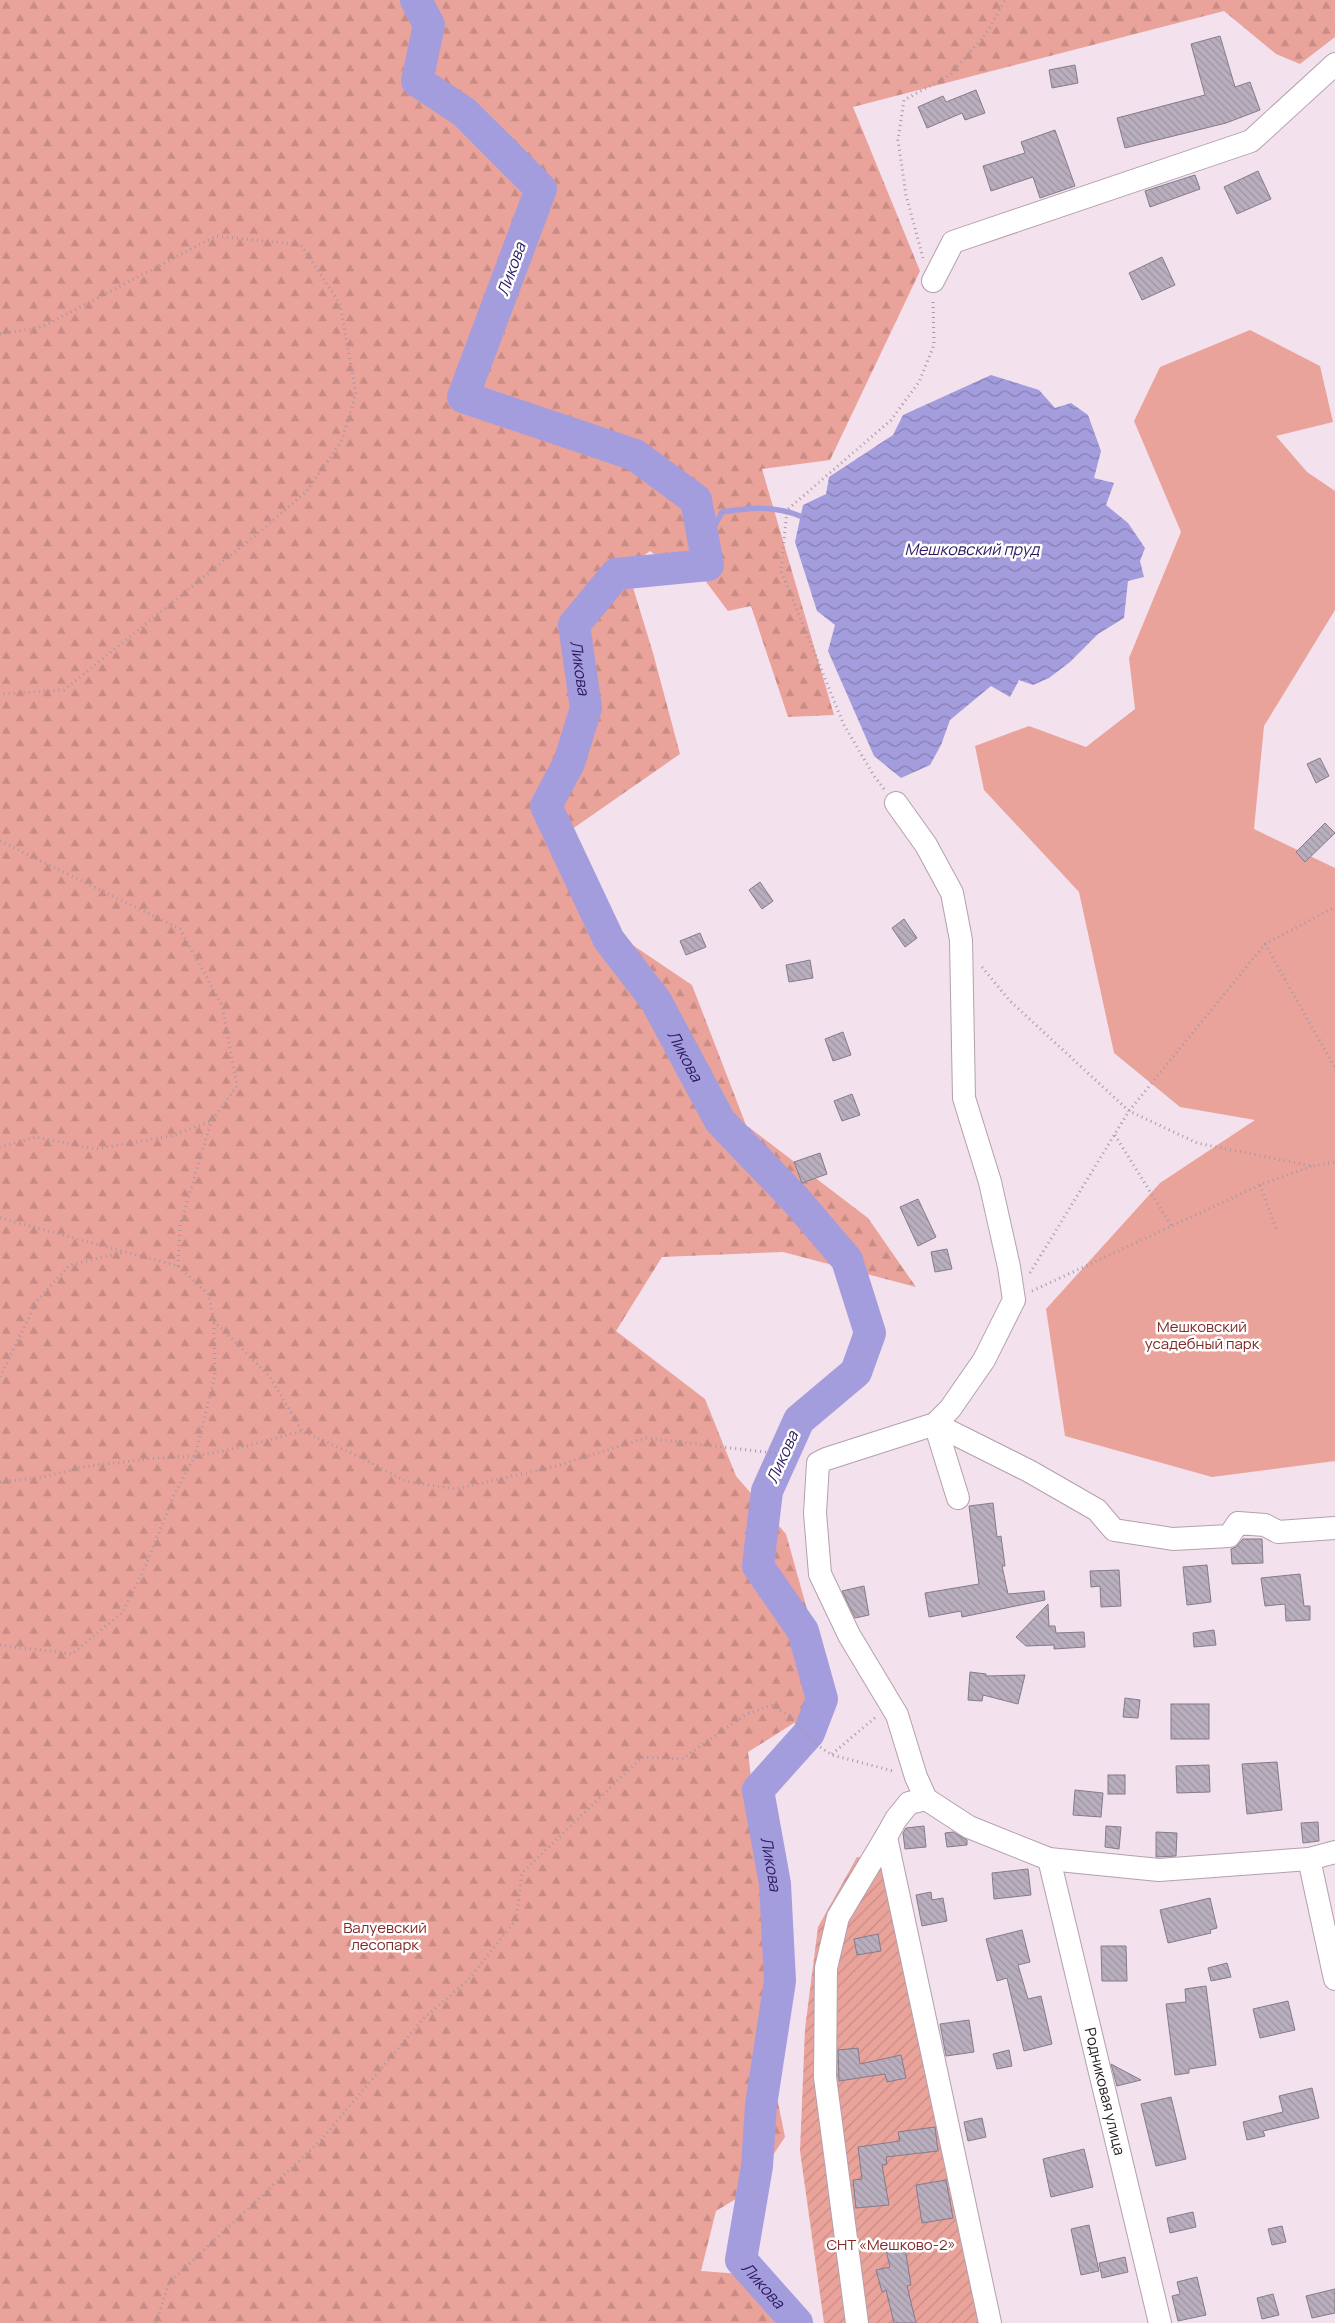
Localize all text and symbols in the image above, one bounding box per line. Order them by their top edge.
water label: Ликова [491,238,531,299]
water label: Мешковский пруд [905,538,1041,560]
water label: Ликова [565,639,595,698]
water label: Ликова [663,1026,708,1086]
park label: Мешковский усадебный парк [1145,1316,1260,1354]
water label: Ликова [761,1426,804,1487]
water label: Ликова [756,1835,786,1893]
park label: Валуевский лесопарк [343,1917,427,1955]
street label: Родниковая улица [1080,2025,1130,2157]
park label: СНТ «Мешково-2» [826,2234,956,2255]
water label: Ликова [737,2257,791,2314]

